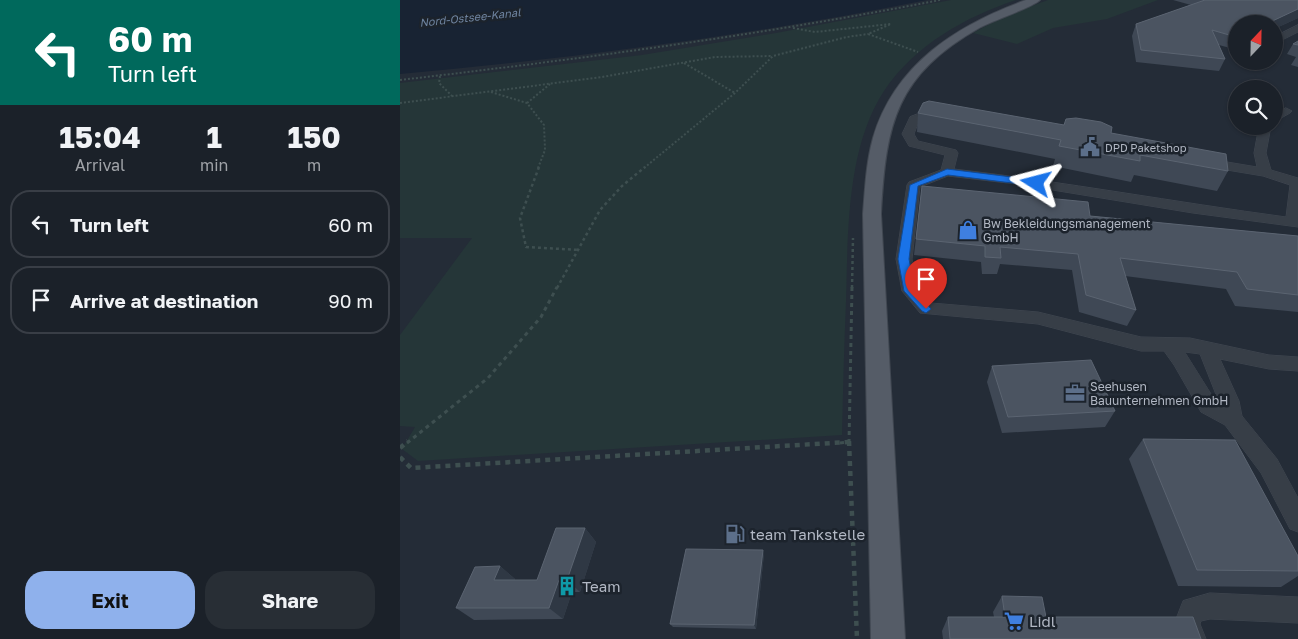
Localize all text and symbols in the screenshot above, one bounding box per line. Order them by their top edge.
water label: Nord-Ostsee-Kanal [419,5,522,29]
north arrow [1228,15,1282,70]
map controls [1228,15,1283,135]
text: 60 m [108,18,192,60]
icon: left [25,20,90,85]
text: Turn left [108,60,197,87]
button: search [1228,80,1283,135]
text: 15:04 [59,119,141,155]
text: 1 [206,119,222,155]
text: 150 [288,119,341,155]
public building icon: DPD Paketshop [1079,136,1101,158]
place label: DPD Paketshop [1105,141,1187,154]
text: Arrival [75,155,125,175]
text: min [200,155,228,175]
text: m [307,155,321,175]
position arrow [1009,156,1061,208]
icon: left [27,210,55,238]
text: Turn left [70,213,149,236]
text: 60 m [328,213,373,236]
place label: Bw Bekleidungsmanagement GmbH [983,216,1151,245]
shop icon: Bw Bekleidungsmanagement GmbH [957,219,979,241]
pin [905,258,947,309]
icon: arrive [912,265,940,293]
icon: arrive [27,286,55,314]
text: Arrive at destination [70,289,258,312]
text: 90 m [328,289,373,312]
place label: Seehusen Bauunternehmen GmbH [1090,379,1228,408]
office icon: Seehusen Bauunternehmen GmbH [1064,382,1086,404]
fuel station icon: team Tankstelle [724,523,746,545]
place label: team Tankstelle [750,525,865,543]
button: Exit [25,571,195,629]
button: Share [205,571,375,629]
building icon: Team [556,575,578,597]
place label: Team [582,577,620,595]
supermarket icon: Lidl [1003,610,1025,632]
place label: Lidl [1029,612,1056,630]

